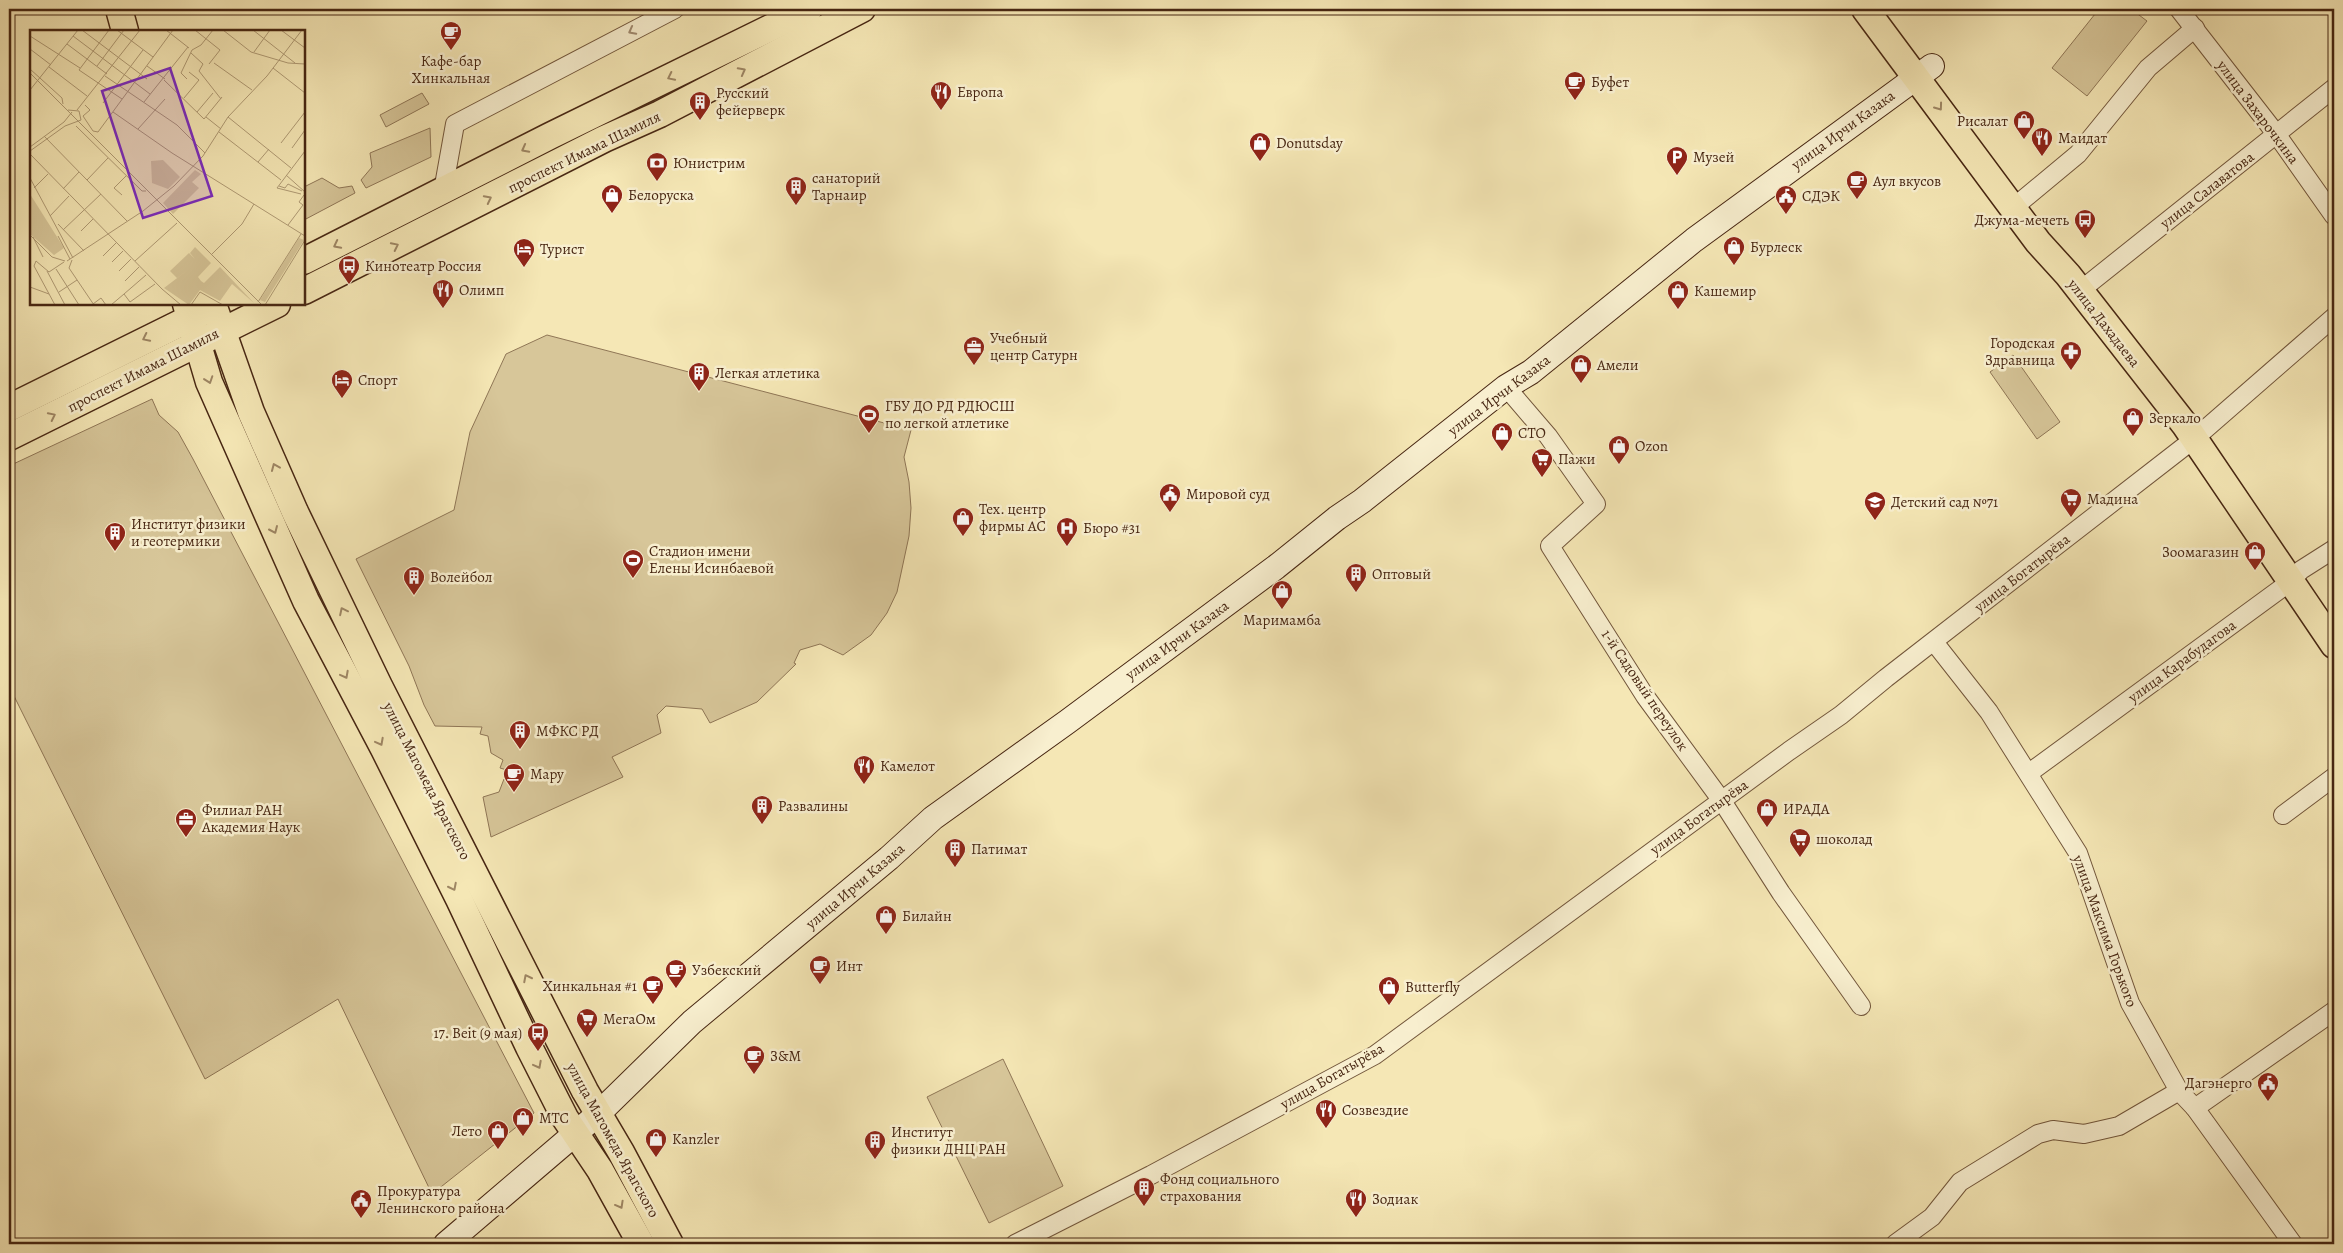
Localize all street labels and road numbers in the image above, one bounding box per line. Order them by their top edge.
street label: улица Захарочкина [2212,55,2304,168]
street label: улица Ирчи Казака [1786,86,1899,175]
street label: проспект Имама Шамиля [504,106,664,198]
street label: улица Салаватова [2155,147,2258,234]
street label: улица Дахадаева [2063,274,2145,371]
street label: проспект Имама Шамиля [64,323,222,417]
street label: улица Ирчи Казака [1443,350,1554,441]
street label: улица Богатырёва [1969,529,2074,617]
street label: улица Ирчи Казака [1120,596,1233,685]
street label: улица Карабудагова [2123,615,2240,708]
street label: 1-й Садовый переулок [1597,625,1693,755]
street label: улица Магомеда Ярагского [378,698,475,863]
street label: улица Богатырёва [1645,775,1752,860]
street label: улица Ирчи Казака [801,839,909,934]
street label: улица Максима Горького [2068,851,2142,1010]
street label: улица Богатырёва [1276,1038,1387,1114]
street label: улица Магомеда Ярагского [561,1058,664,1221]

